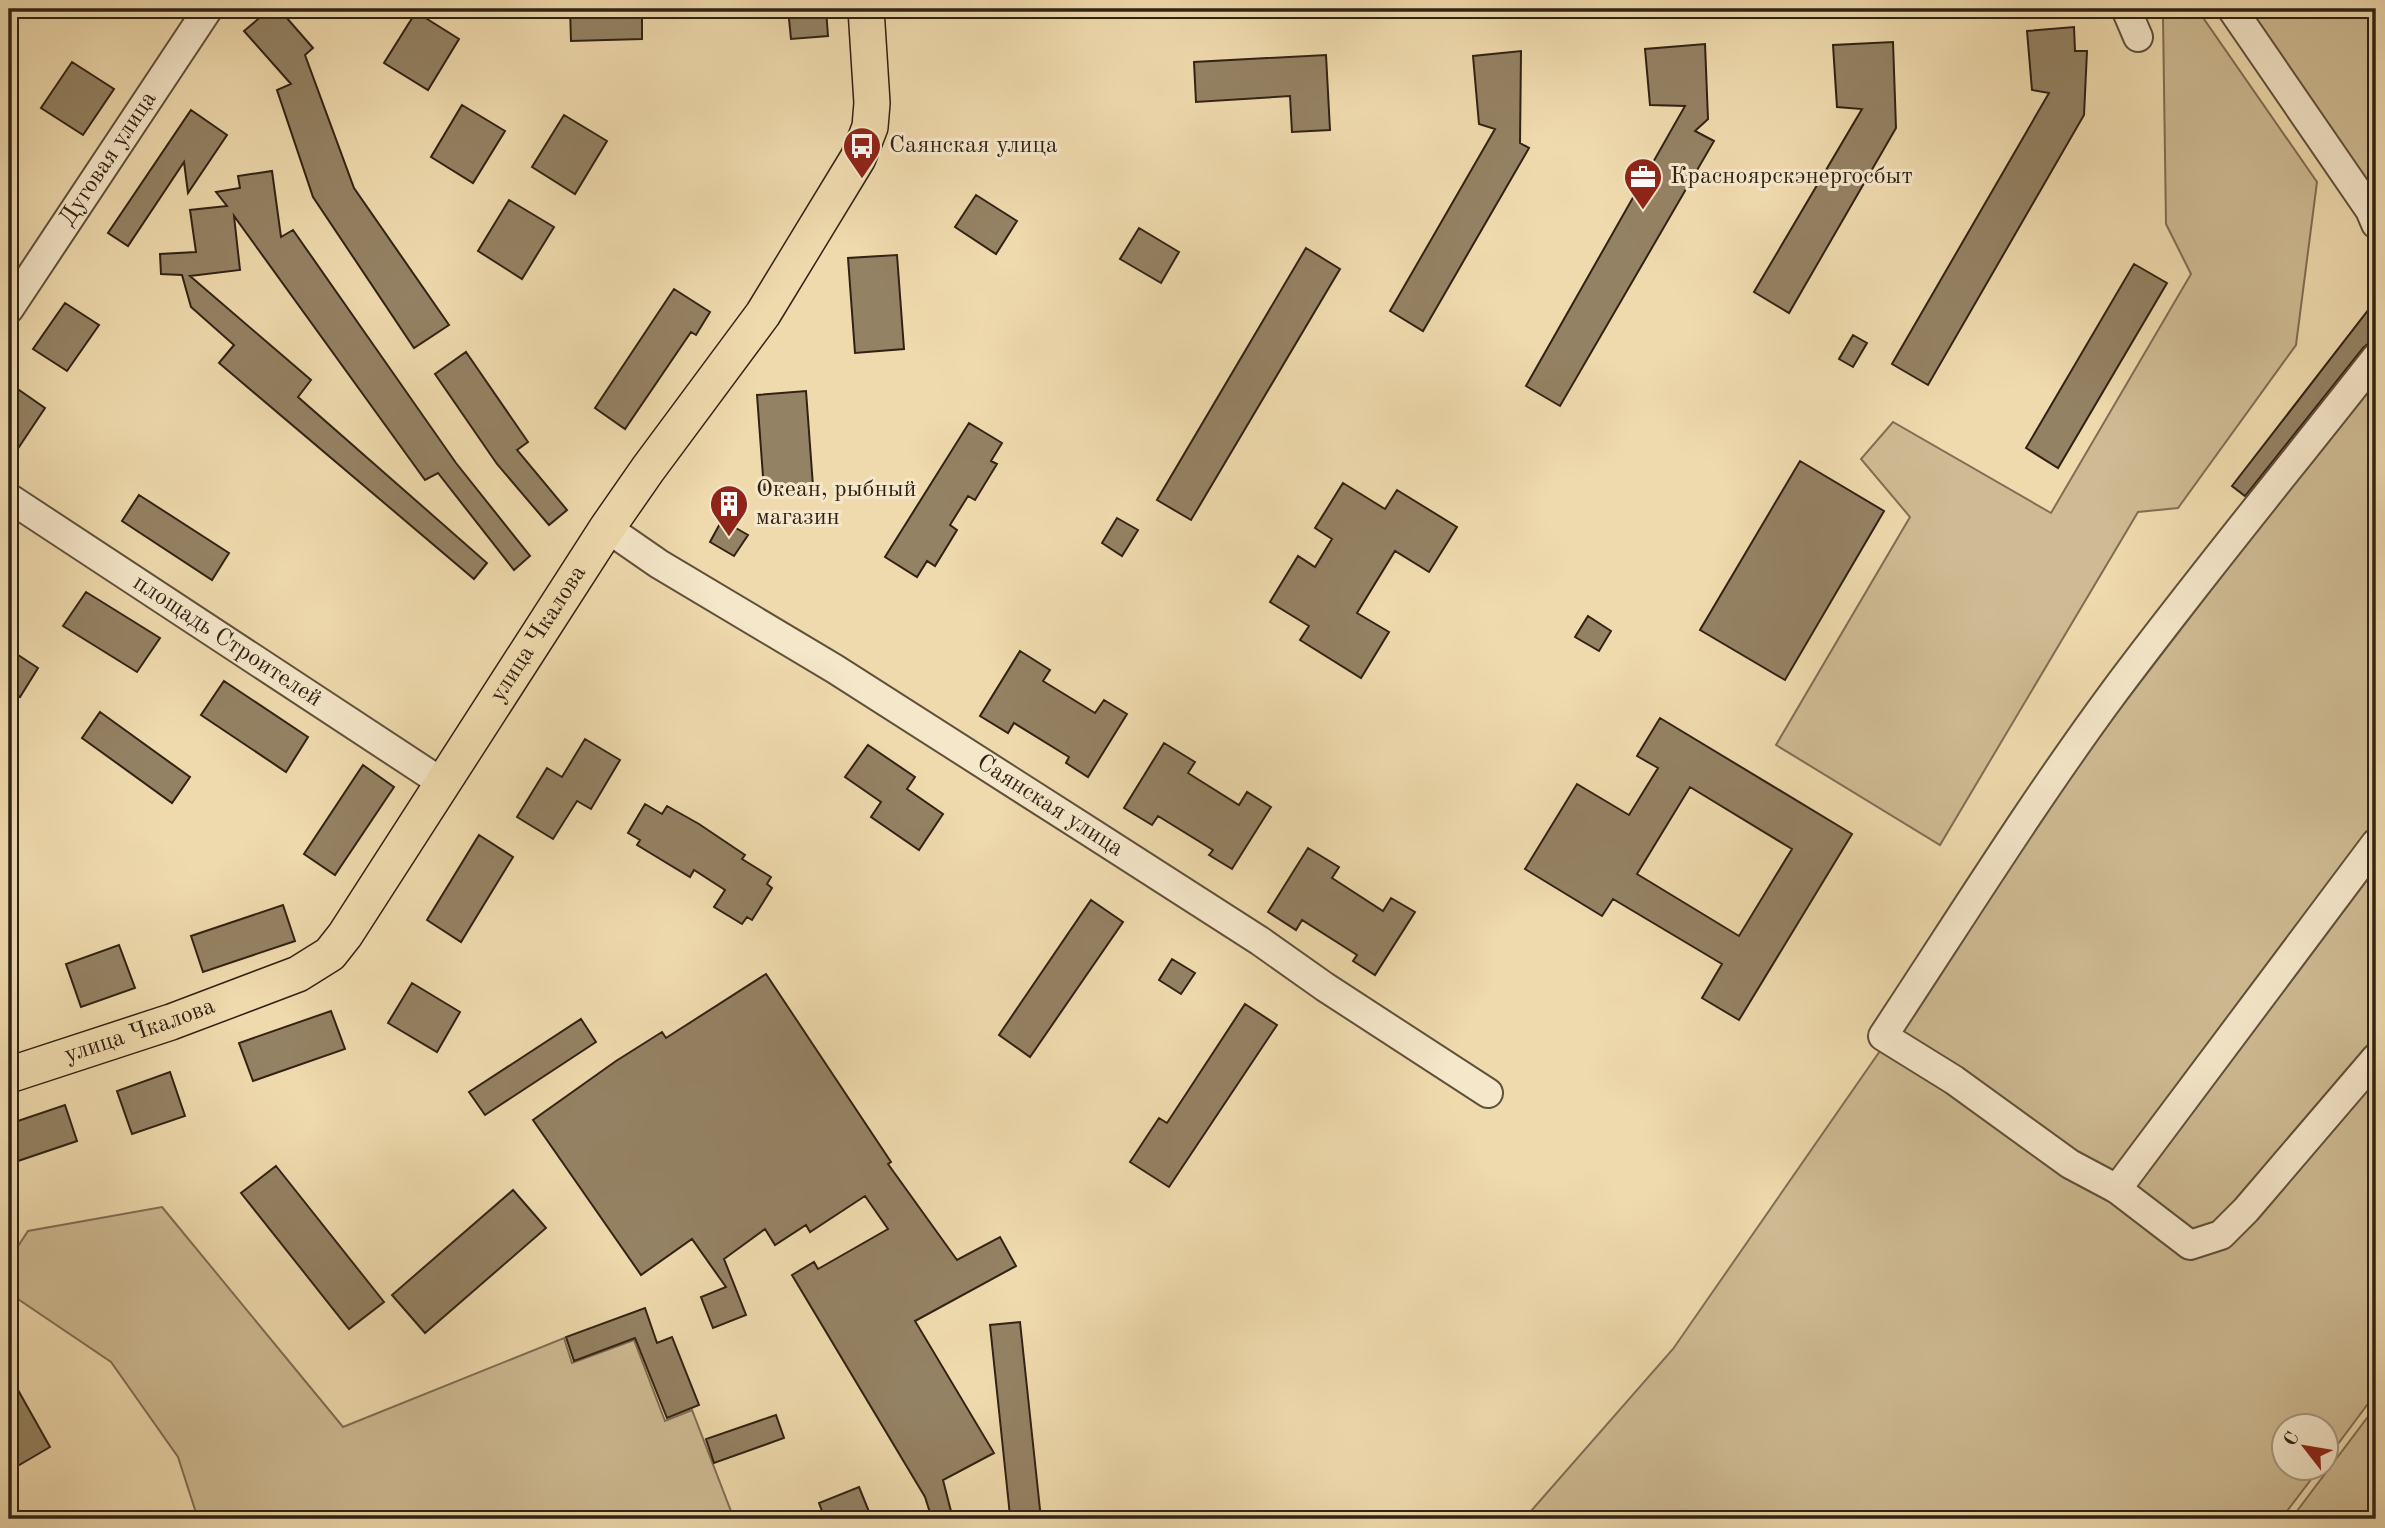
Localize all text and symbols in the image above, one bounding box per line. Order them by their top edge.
street label: Дуговая улица [55,87,162,230]
bus stop icon: Саянская улица [841,125,883,180]
place label: Саянская улица [889,134,1058,158]
office icon: Красноярскэнергосбыт [1622,156,1664,211]
place label: Красноярскэнергосбыт [1670,165,1913,189]
place label: Океан, рыбный магазин [756,478,916,530]
building icon: Океан, рыбный магазин [708,483,750,538]
street label: улица Чкалова [486,561,591,707]
street label: площадь Строителей [129,571,326,712]
street label: Саянская улица [972,751,1127,862]
street label: улица Чкалова [62,994,218,1068]
north arrow [2270,1412,2340,1482]
text: С [2281,1429,2304,1450]

